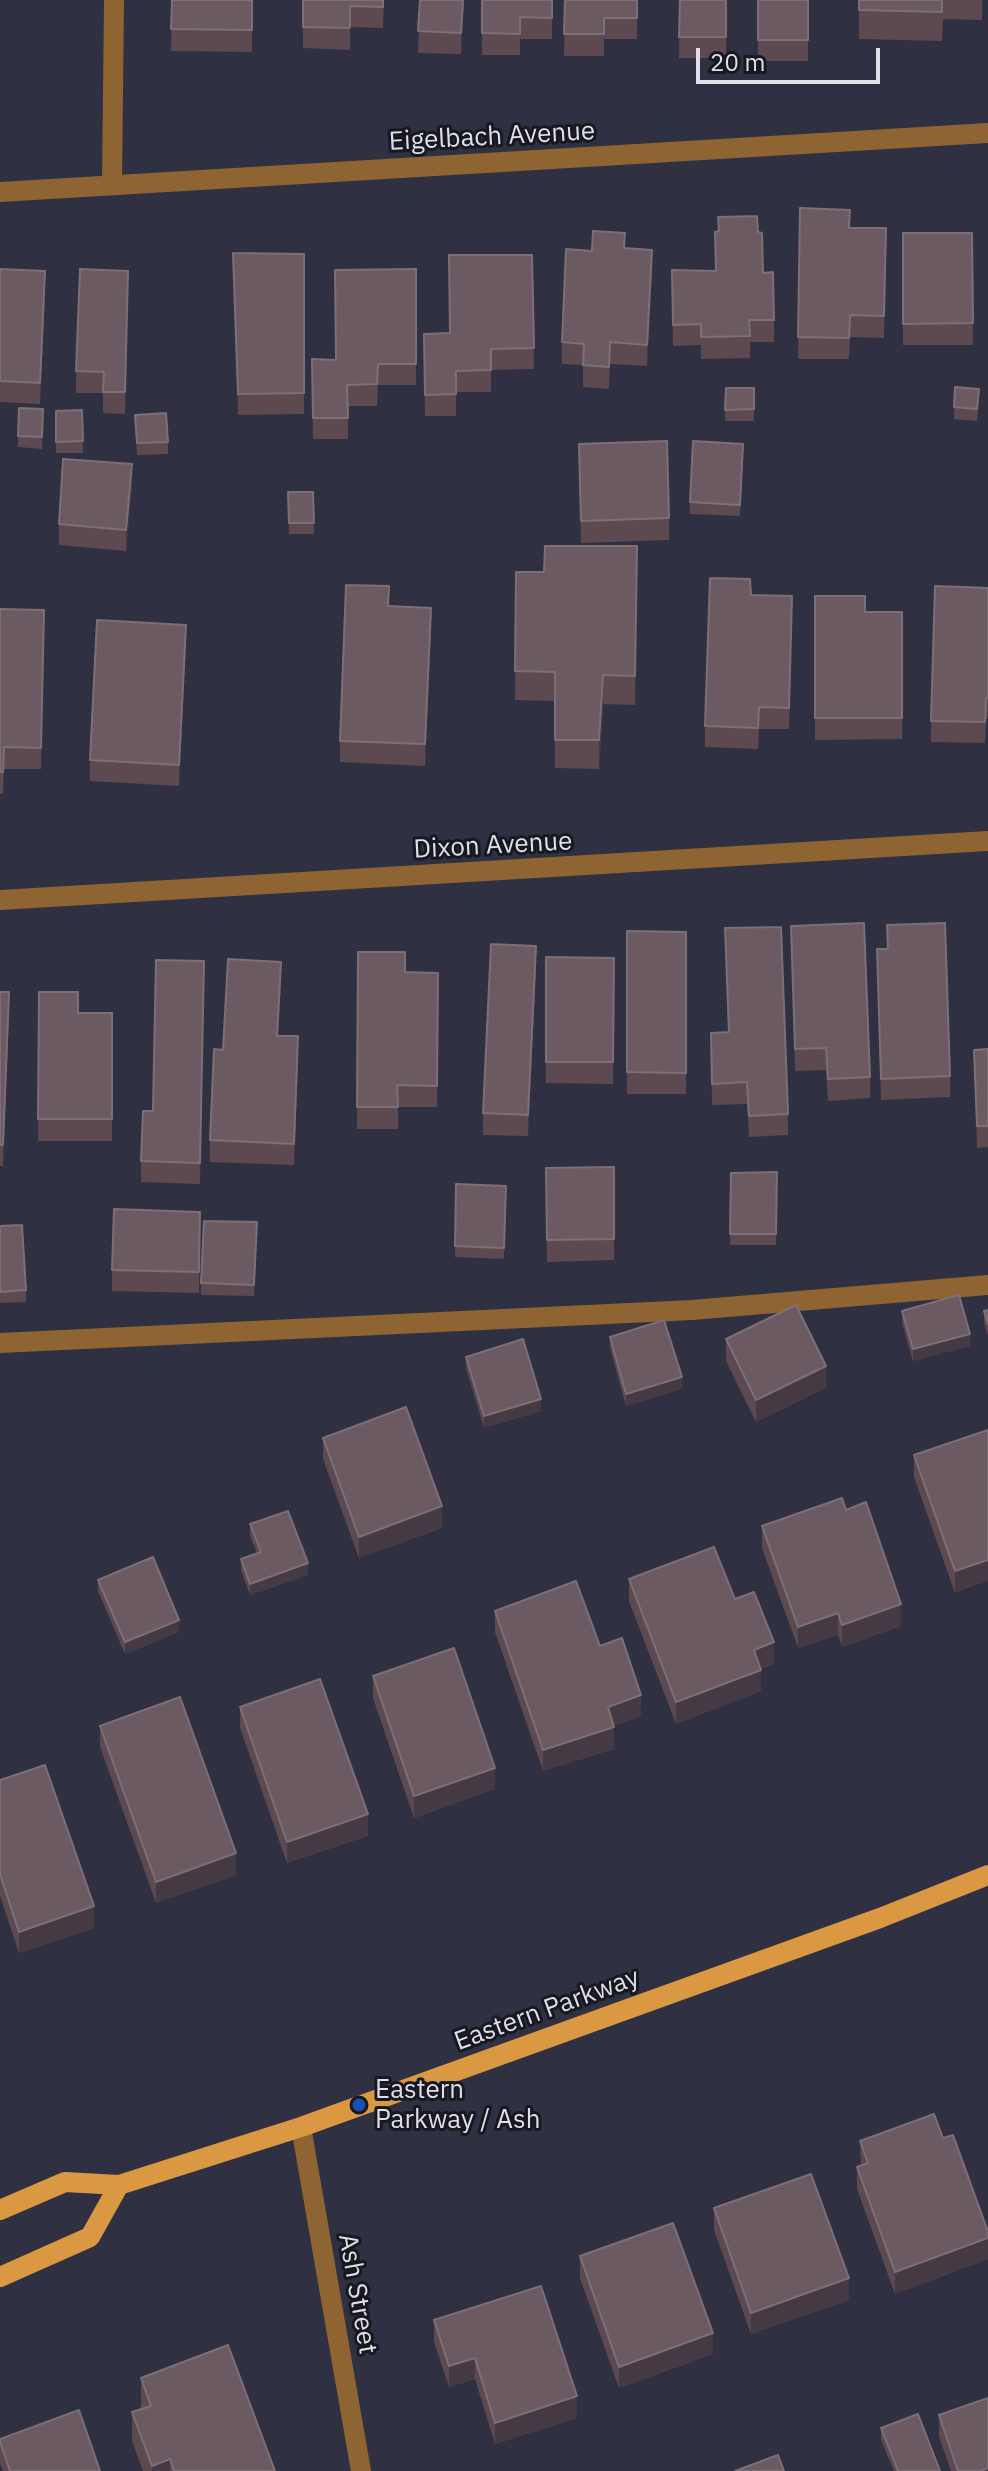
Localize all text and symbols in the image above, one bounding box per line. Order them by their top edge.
scale bar [700,32,884,82]
text: 20 m [710,46,765,78]
street label: Eigelbach Avenue [388,116,596,158]
street label: Dixon Avenue [413,826,573,866]
street label: Eastern Parkway [450,1962,644,2058]
place label: Eastern Parkway / Ash [375,2074,540,2136]
marker: Eastern Parkway / Ash [350,2096,368,2114]
street label: Ash Street [331,2231,383,2357]

